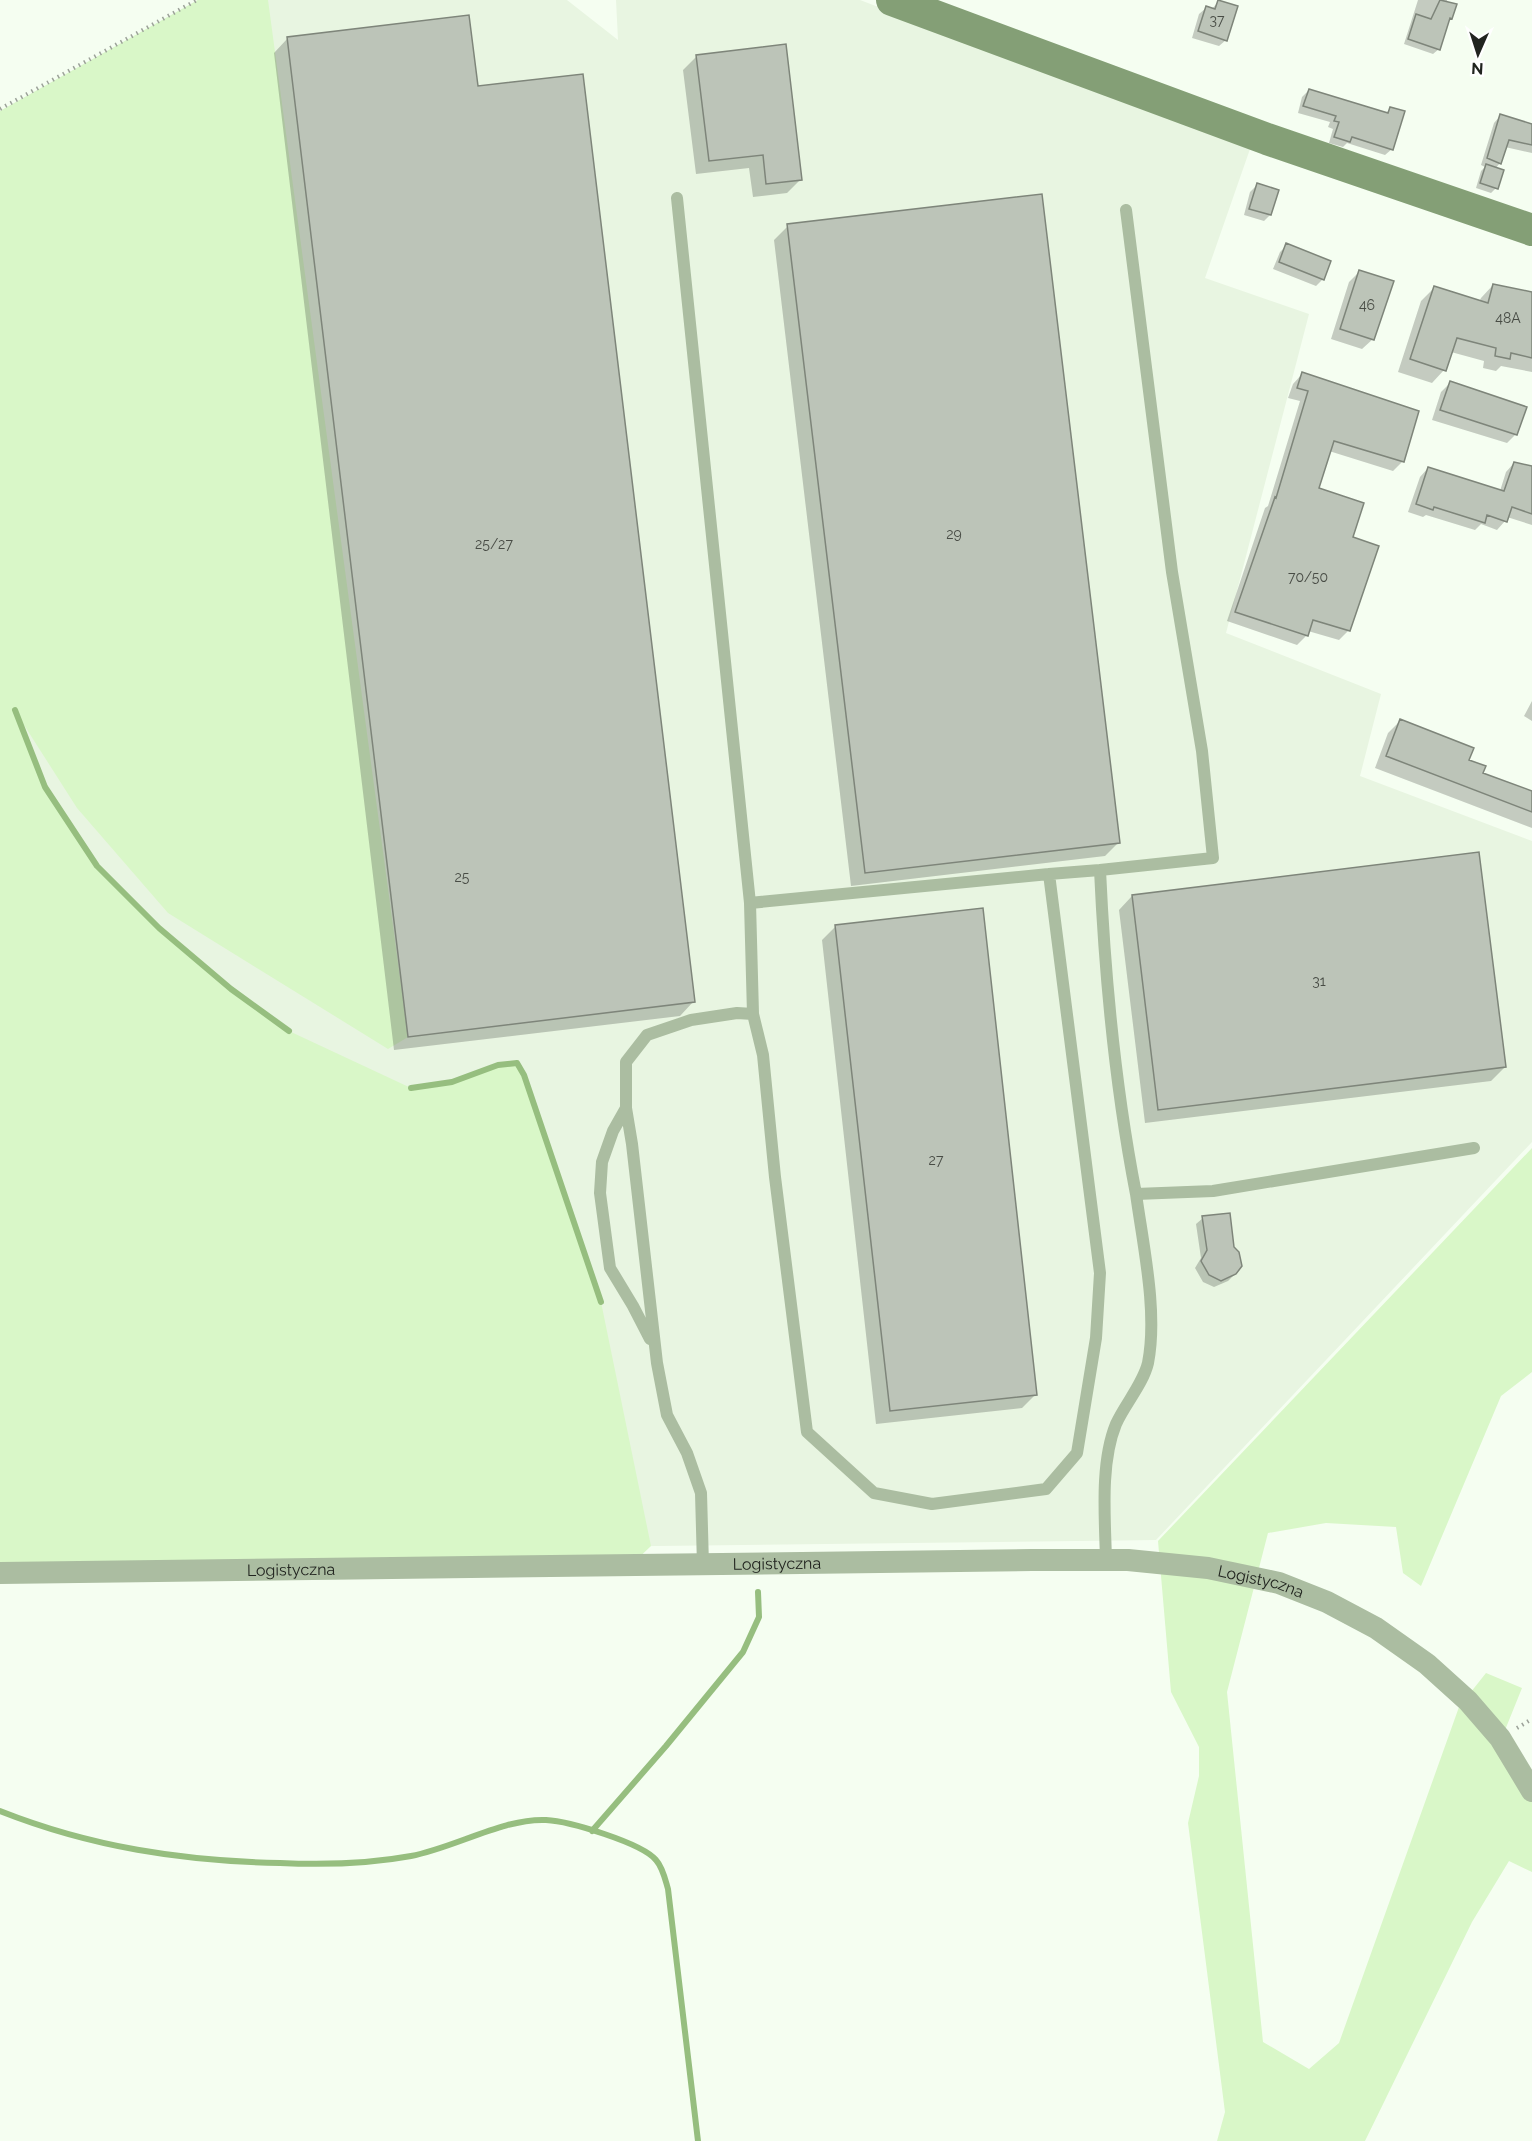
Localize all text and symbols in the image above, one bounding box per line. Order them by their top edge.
house number: 37 [1210,12,1225,28]
north arrow [1448,24,1508,84]
text: N [1471,59,1484,78]
house number: 46 [1359,297,1375,313]
house number: 48A [1495,310,1521,326]
house number: 29 [946,526,962,542]
house number: 25/27 [475,536,513,552]
house number: 70/50 [1288,569,1328,585]
house number: 25 [455,869,470,885]
house number: 31 [1312,973,1326,989]
house number: 27 [929,1152,944,1168]
street label: Logistyczna [733,1553,821,1573]
street label: Logistyczna [247,1559,335,1579]
street label: Logistyczna [1216,1561,1307,1601]

